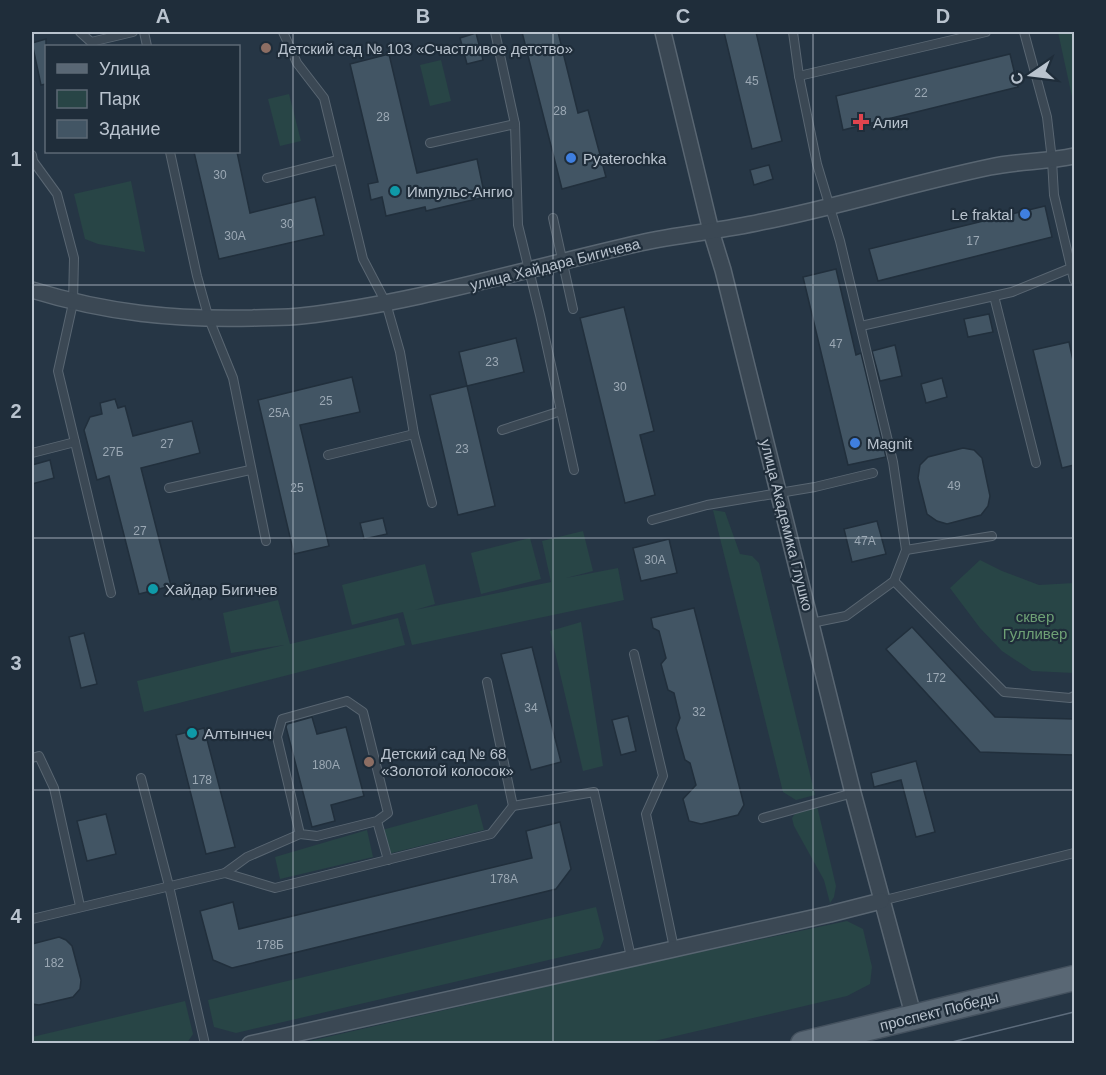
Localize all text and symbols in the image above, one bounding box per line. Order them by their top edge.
text: A [156,5,170,27]
text: B [416,5,430,27]
text: C [676,5,690,27]
text: D [936,5,950,27]
place label: Детский сад № 103 «Счастливое детство» [278,40,573,57]
marker: Детский сад № 103 «Счастливое детство» [259,41,273,55]
legend [45,45,240,153]
north arrow [1001,45,1061,105]
text: Улица [99,59,151,79]
text: С [1007,70,1027,86]
house number: 45 [745,74,759,88]
house number: 22 [914,86,928,100]
text: Парк [99,89,140,109]
house number: 28 [553,104,567,118]
house number: 28 [376,110,390,124]
place label: Алия [873,114,908,131]
marker: Алия [854,115,868,129]
text: Здание [99,119,160,139]
text: 1 [10,148,22,170]
place label: Pyaterochka [583,150,667,167]
marker: Pyaterochka [564,151,578,165]
house number: 30 [213,168,227,182]
place label: Импульс-Ангио [407,183,513,200]
marker: Импульс-Ангио [388,184,402,198]
place label: Le fraktal [951,206,1013,223]
marker: Le fraktal [1018,207,1032,221]
house number: 30 [280,217,294,231]
house number: 30А [224,229,246,243]
street label: улица Хайдара Бигичева [468,234,642,293]
house number: 17 [966,234,980,248]
house number: 47 [829,337,843,351]
house number: 23 [485,355,499,369]
house number: 30 [613,380,627,394]
house number: 25 [319,394,333,408]
text: 2 [10,400,22,422]
house number: 25А [268,406,290,420]
place label: Magnit [867,435,913,452]
marker: Magnit [848,436,862,450]
house number: 27 [160,437,174,451]
street label: улица Академика Глушко [757,437,817,613]
house number: 23 [455,442,469,456]
house number: 27Б [102,445,124,459]
house number: 49 [947,479,961,493]
house number: 25 [290,481,304,495]
house number: 27 [133,524,147,538]
house number: 47А [854,534,876,548]
house number: 30А [644,553,666,567]
place label: Хайдар Бигичев [165,581,278,598]
marker: Хайдар Бигичев [146,582,160,596]
park label: сквер Гулливер [1003,608,1067,642]
text: 3 [10,652,22,674]
house number: 172 [926,671,946,685]
house number: 34 [524,701,538,715]
house number: 32 [692,705,706,719]
place label: Алтынчеч [204,725,272,742]
marker: Алтынчеч [185,726,199,740]
place label: Детский сад № 68 «Золотой колосок» [381,745,514,779]
marker: Детский сад № 68 «Золотой колосок» [362,755,376,769]
house number: 180А [312,758,340,772]
house number: 178 [192,773,212,787]
house number: 178А [490,872,518,886]
text: 4 [10,905,22,927]
house number: 178Б [256,938,284,952]
house number: 182 [44,956,64,970]
street label: проспект Победы [878,988,1000,1034]

